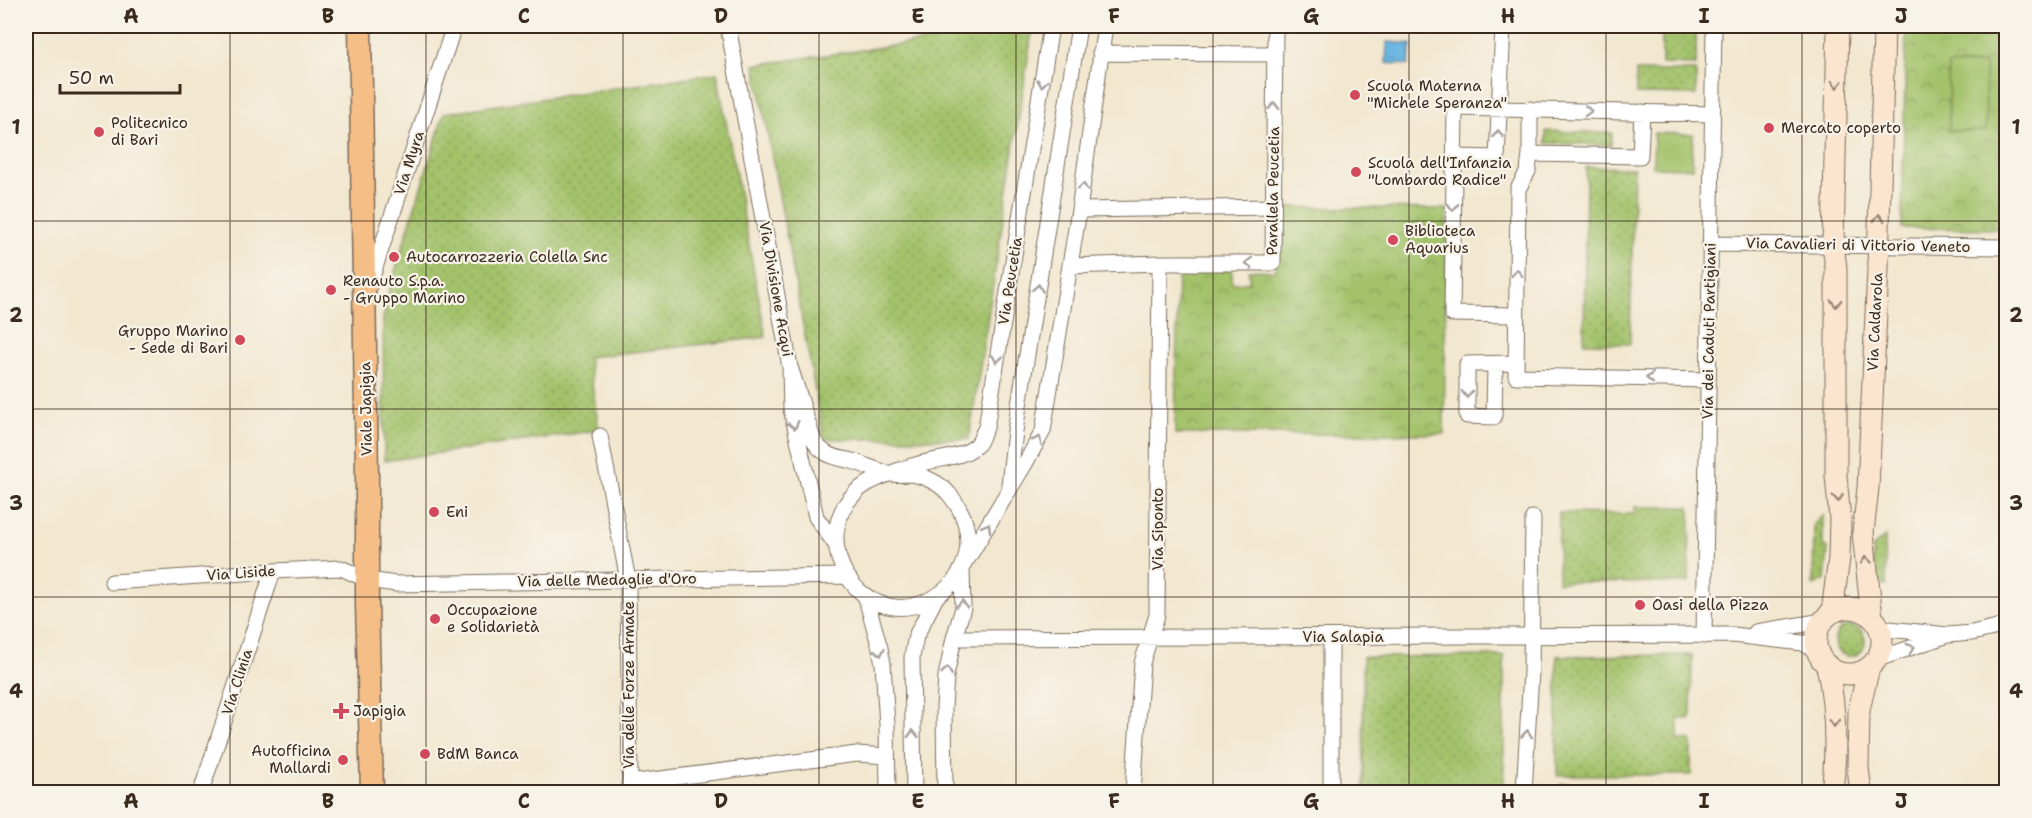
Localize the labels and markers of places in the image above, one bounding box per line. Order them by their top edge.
place label: Scuola Materna "Michele Speranza" [1367,76,1507,113]
marker: Scuola Materna "Michele Speranza" [1348,88,1362,102]
place label: Politecnico di Bari [111,113,188,150]
place label: Mercato coperto [1781,118,1901,138]
marker: Mercato coperto [1762,121,1776,135]
marker: Politecnico di Bari [92,125,106,139]
place label: Scuola dell'Infanzia "Lombardo Radice" [1368,153,1512,190]
marker: Scuola dell'Infanzia "Lombardo Radice" [1349,165,1363,179]
place label: Biblioteca Aquarius [1405,221,1476,258]
marker: Biblioteca Aquarius [1386,233,1400,247]
place label: Autocarrozzeria Colella Snc [406,247,608,267]
marker: Autocarrozzeria Colella Snc [387,250,401,264]
place label: Renauto S.p.a. - Gruppo Marino [343,271,465,308]
marker: Renauto S.p.a. - Gruppo Marino [324,283,338,297]
place label: Gruppo Marino - Sede di Bari [118,321,228,358]
marker: Gruppo Marino - Sede di Bari [233,333,247,347]
place label: Eni [446,502,468,522]
marker: Eni [427,505,441,519]
place label: Oasi della Pizza [1652,595,1769,615]
marker: Oasi della Pizza [1633,598,1647,612]
place label: Occupazione e Solidarietà [447,600,540,637]
marker: Occupazione e Solidarietà [428,612,442,626]
place label: Japigia [353,701,407,721]
marker: Japigia [334,704,348,718]
place label: Autofficina Mallardi [251,741,332,778]
place label: BdM Banca [437,744,519,764]
marker: BdM Banca [418,747,432,761]
marker: Autofficina Mallardi [336,753,350,767]

